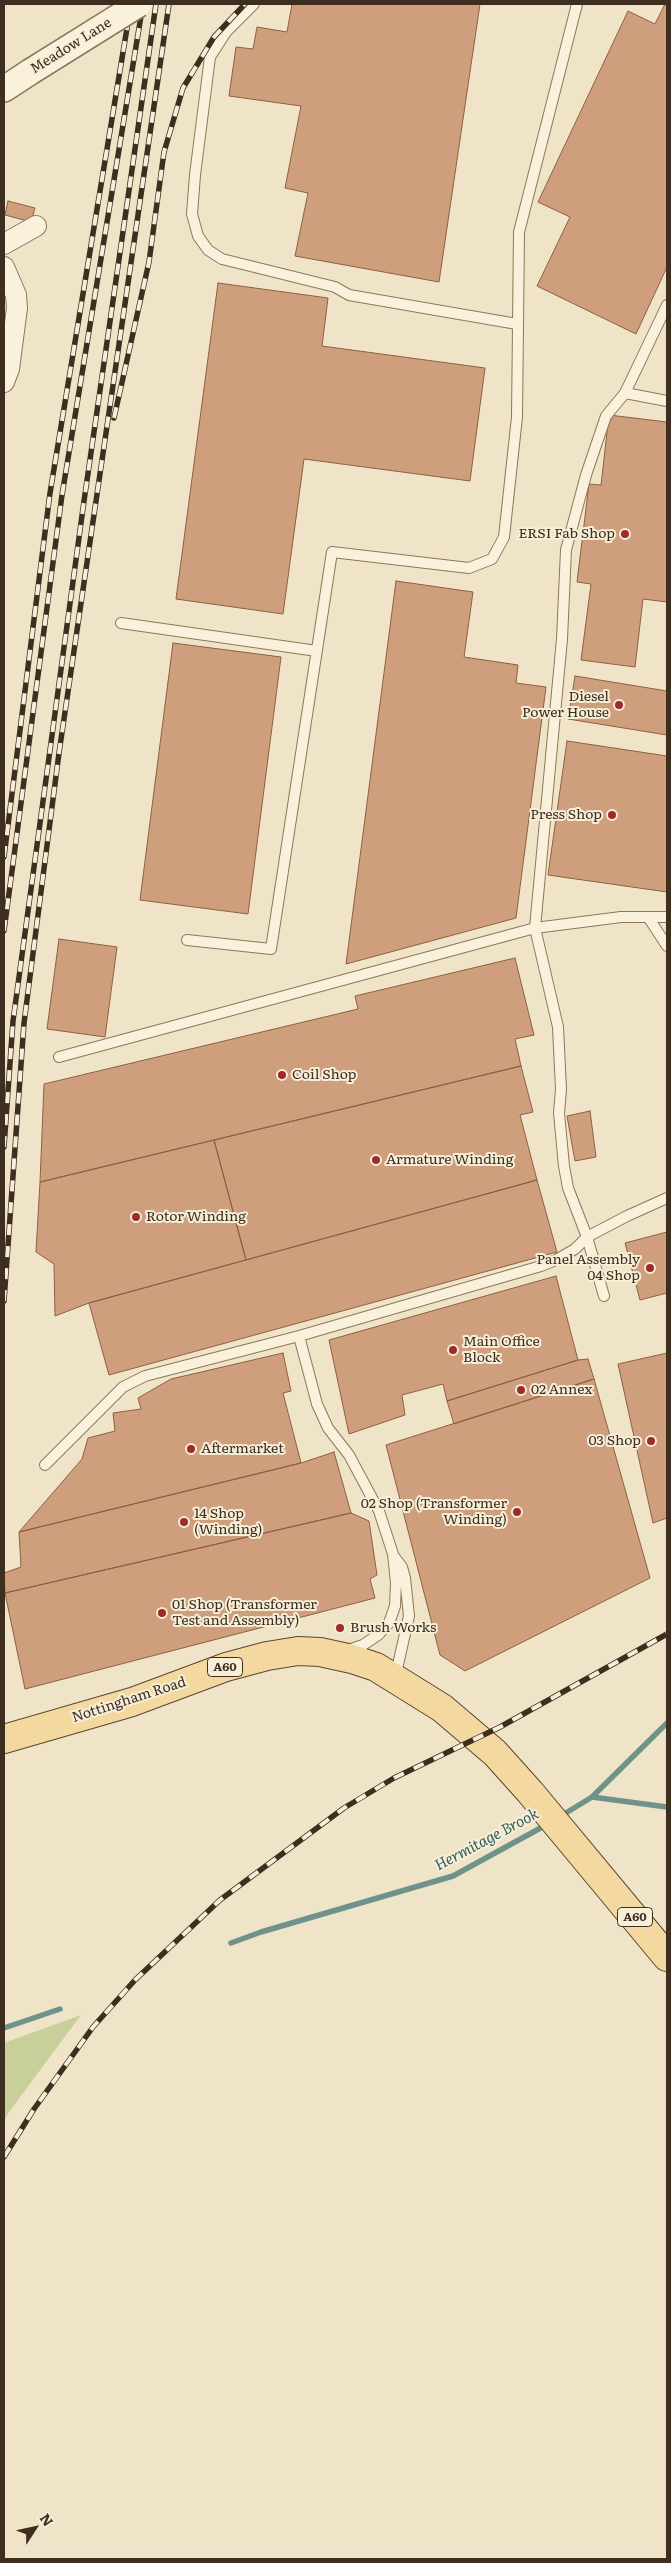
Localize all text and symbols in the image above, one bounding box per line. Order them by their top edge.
street label: Meadow Lane [27,14,115,78]
place label: ERSI Fab Shop [518,526,615,542]
marker: ERSI Fab Shop [619,528,631,540]
place label: Diesel Power House [522,689,609,722]
marker: Diesel Power House [613,699,625,711]
place label: Press Shop [530,807,602,823]
marker: Press Shop [606,809,618,821]
place label: Coil Shop [292,1067,356,1083]
marker: Coil Shop [276,1069,288,1081]
place label: Armature Winding [386,1152,513,1168]
marker: Armature Winding [370,1154,382,1166]
place label: Rotor Winding [146,1209,246,1225]
marker: Rotor Winding [130,1211,142,1223]
place label: Panel Assembly 04 Shop [537,1252,640,1284]
marker: Panel Assembly 04 Shop [644,1262,656,1274]
place label: Main Office Block [463,1334,540,1366]
marker: Main Office Block [447,1344,459,1356]
place label: 02 Annex [531,1382,592,1398]
marker: 02 Annex [515,1384,527,1396]
place label: 03 Shop [588,1433,641,1449]
marker: 03 Shop [645,1435,657,1447]
place label: Aftermarket [201,1441,284,1457]
marker: Aftermarket [185,1443,197,1455]
place label: 02 Shop (Transformer Winding) [361,1496,507,1528]
place label: 14 Shop (Winding) [194,1506,262,1538]
marker: 02 Shop (Transformer Winding) [511,1506,523,1518]
marker: 14 Shop (Winding) [178,1516,190,1528]
place label: 01 Shop (Transformer Test and Assembly) [172,1597,317,1630]
marker: 01 Shop (Transformer Test and Assembly) [156,1607,168,1619]
place label: Brush Works [350,1620,436,1636]
marker: Brush Works [334,1622,346,1634]
road number: A60 [208,1658,242,1676]
street label: Nottingham Road [70,1674,188,1726]
water label: Hermitage Brook [432,1805,542,1875]
road number: A60 [618,1908,652,1926]
north arrow [10,2503,60,2553]
text: N [36,2509,59,2530]

